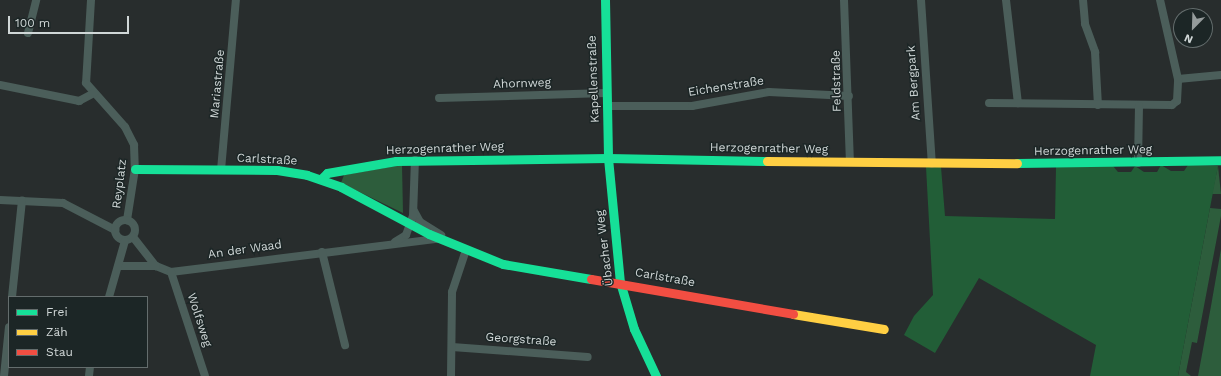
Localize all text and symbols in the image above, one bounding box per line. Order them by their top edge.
scale bar [10,8,131,34]
north arrow [1173,8,1213,48]
text: 100 m [15,16,50,30]
text: N [1182,31,1195,46]
street label: Kapellenstraße [585,35,603,123]
street label: Am Bergpark [904,45,924,121]
street label: Mariastraße [208,49,228,119]
street label: Feldstraße [829,50,845,112]
street label: Eichenstraße [687,74,765,100]
street label: Ahornweg [493,76,551,92]
street label: Herzogenrather Weg [385,140,505,158]
street label: Herzogenrather Weg [709,141,829,157]
street label: Herzogenrather Weg [1033,143,1153,159]
street label: Carlstraße [236,151,298,169]
street label: Reyplatz [110,158,130,210]
street label: Übacher Weg [593,209,617,287]
street label: An der Waad [207,238,283,262]
street label: Carlstraße [634,266,696,290]
street label: Wolfsweg [184,291,214,349]
legend [8,296,148,368]
text: Frei [46,305,68,319]
text: Zäh [46,325,68,339]
street label: Georgstraße [485,330,557,350]
text: Stau [46,345,73,359]

